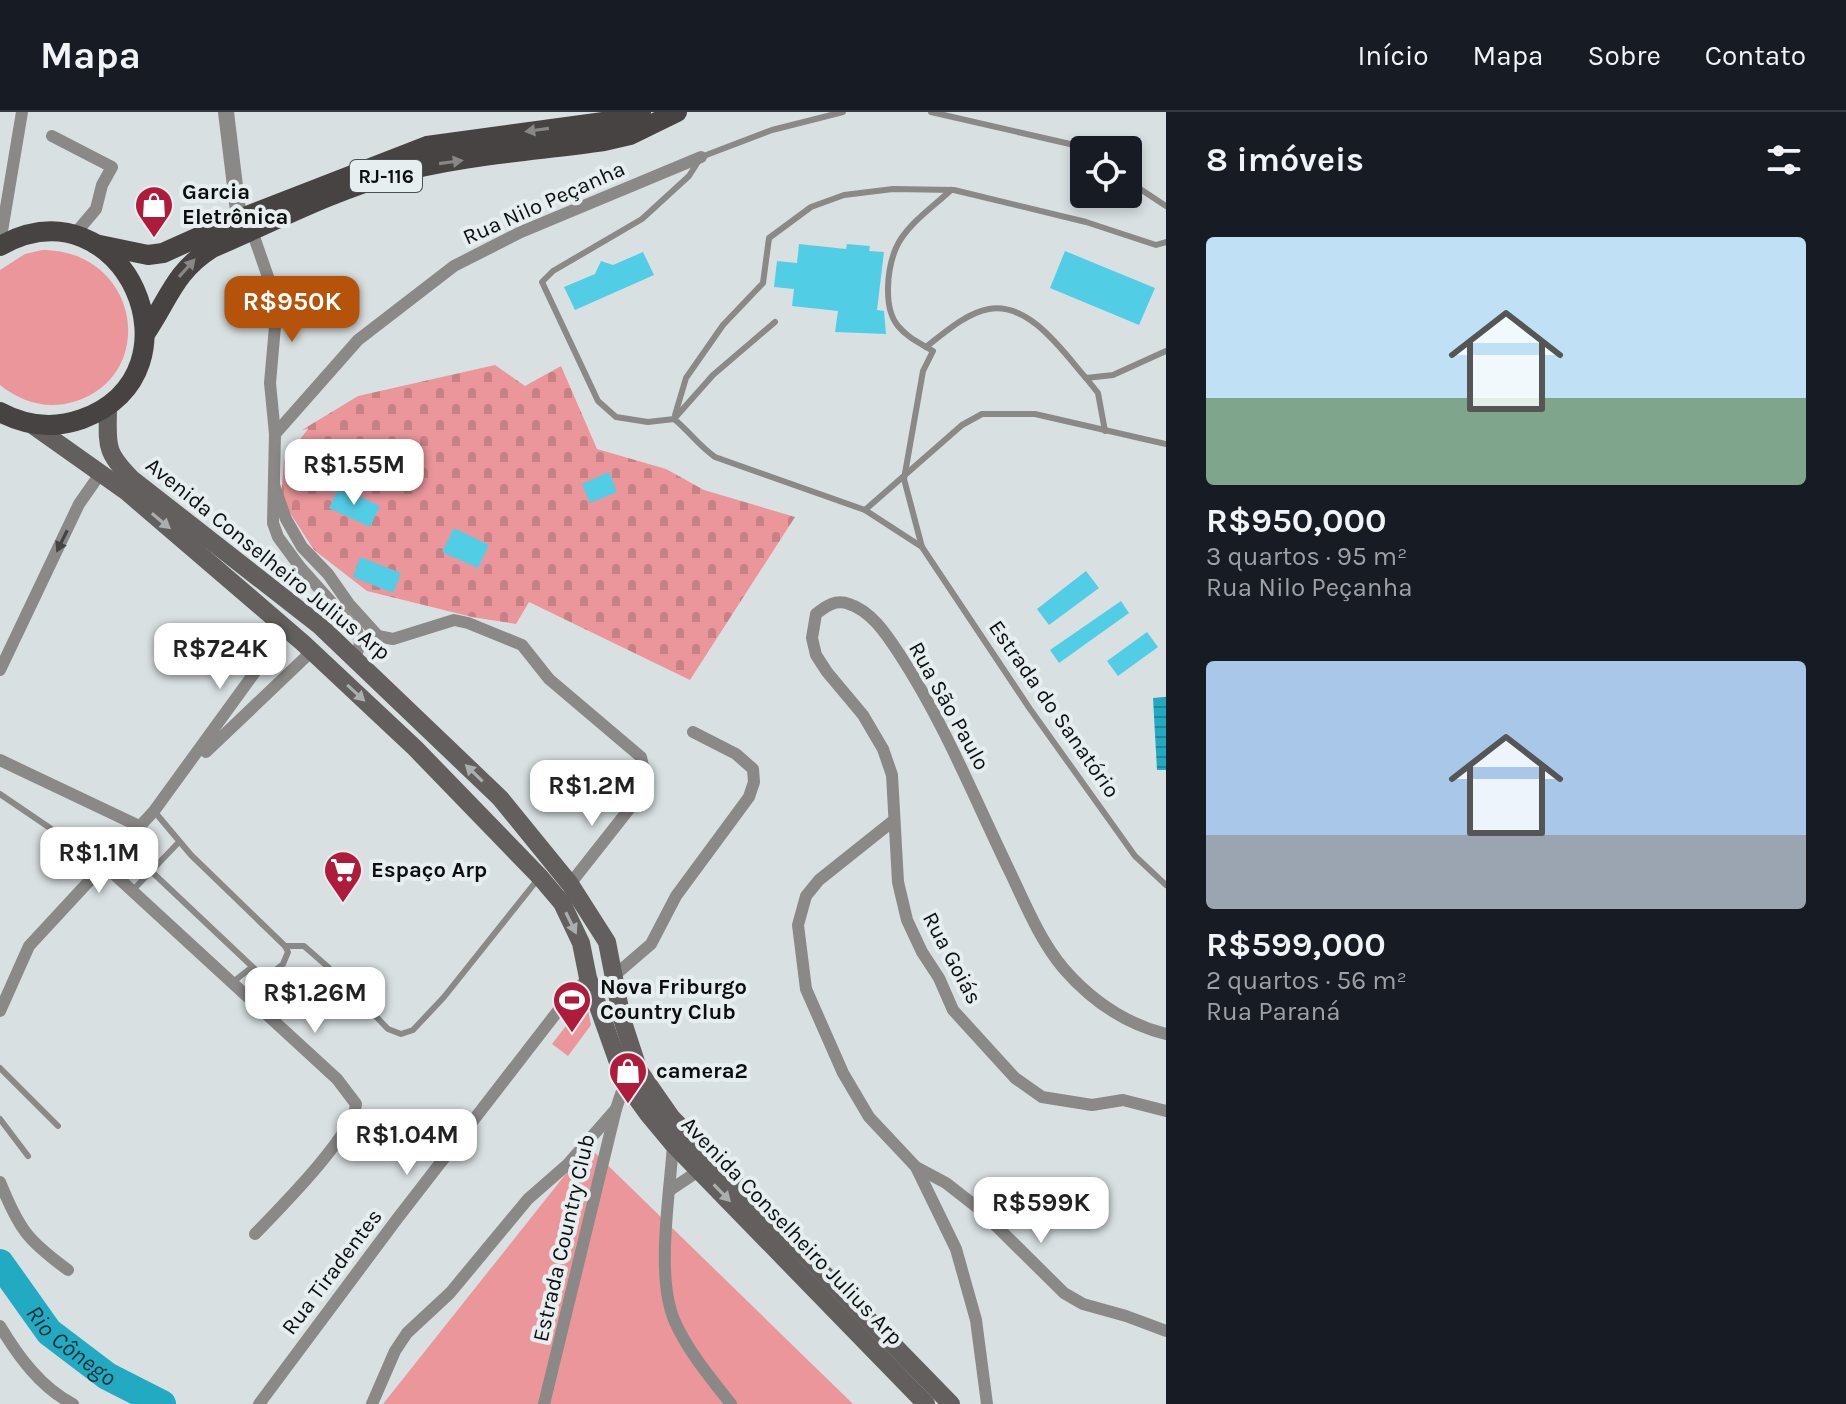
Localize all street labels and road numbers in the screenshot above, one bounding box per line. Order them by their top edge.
street label: Rua Nilo Peçanha [459,156,629,250]
road number: RJ-116 [350,160,422,192]
street label: Avenida Conselheiro Julius Arp [140,452,396,666]
street label: Estrada do Sanatório [983,615,1125,803]
street label: Rua São Paulo [903,637,995,775]
street label: Rua Goiás [917,908,987,1008]
street label: Avenida Conselheiro Julius Arp [676,1111,908,1351]
street label: Estrada Country Club [527,1132,601,1344]
street label: Rua Tiradentes [276,1204,388,1340]

